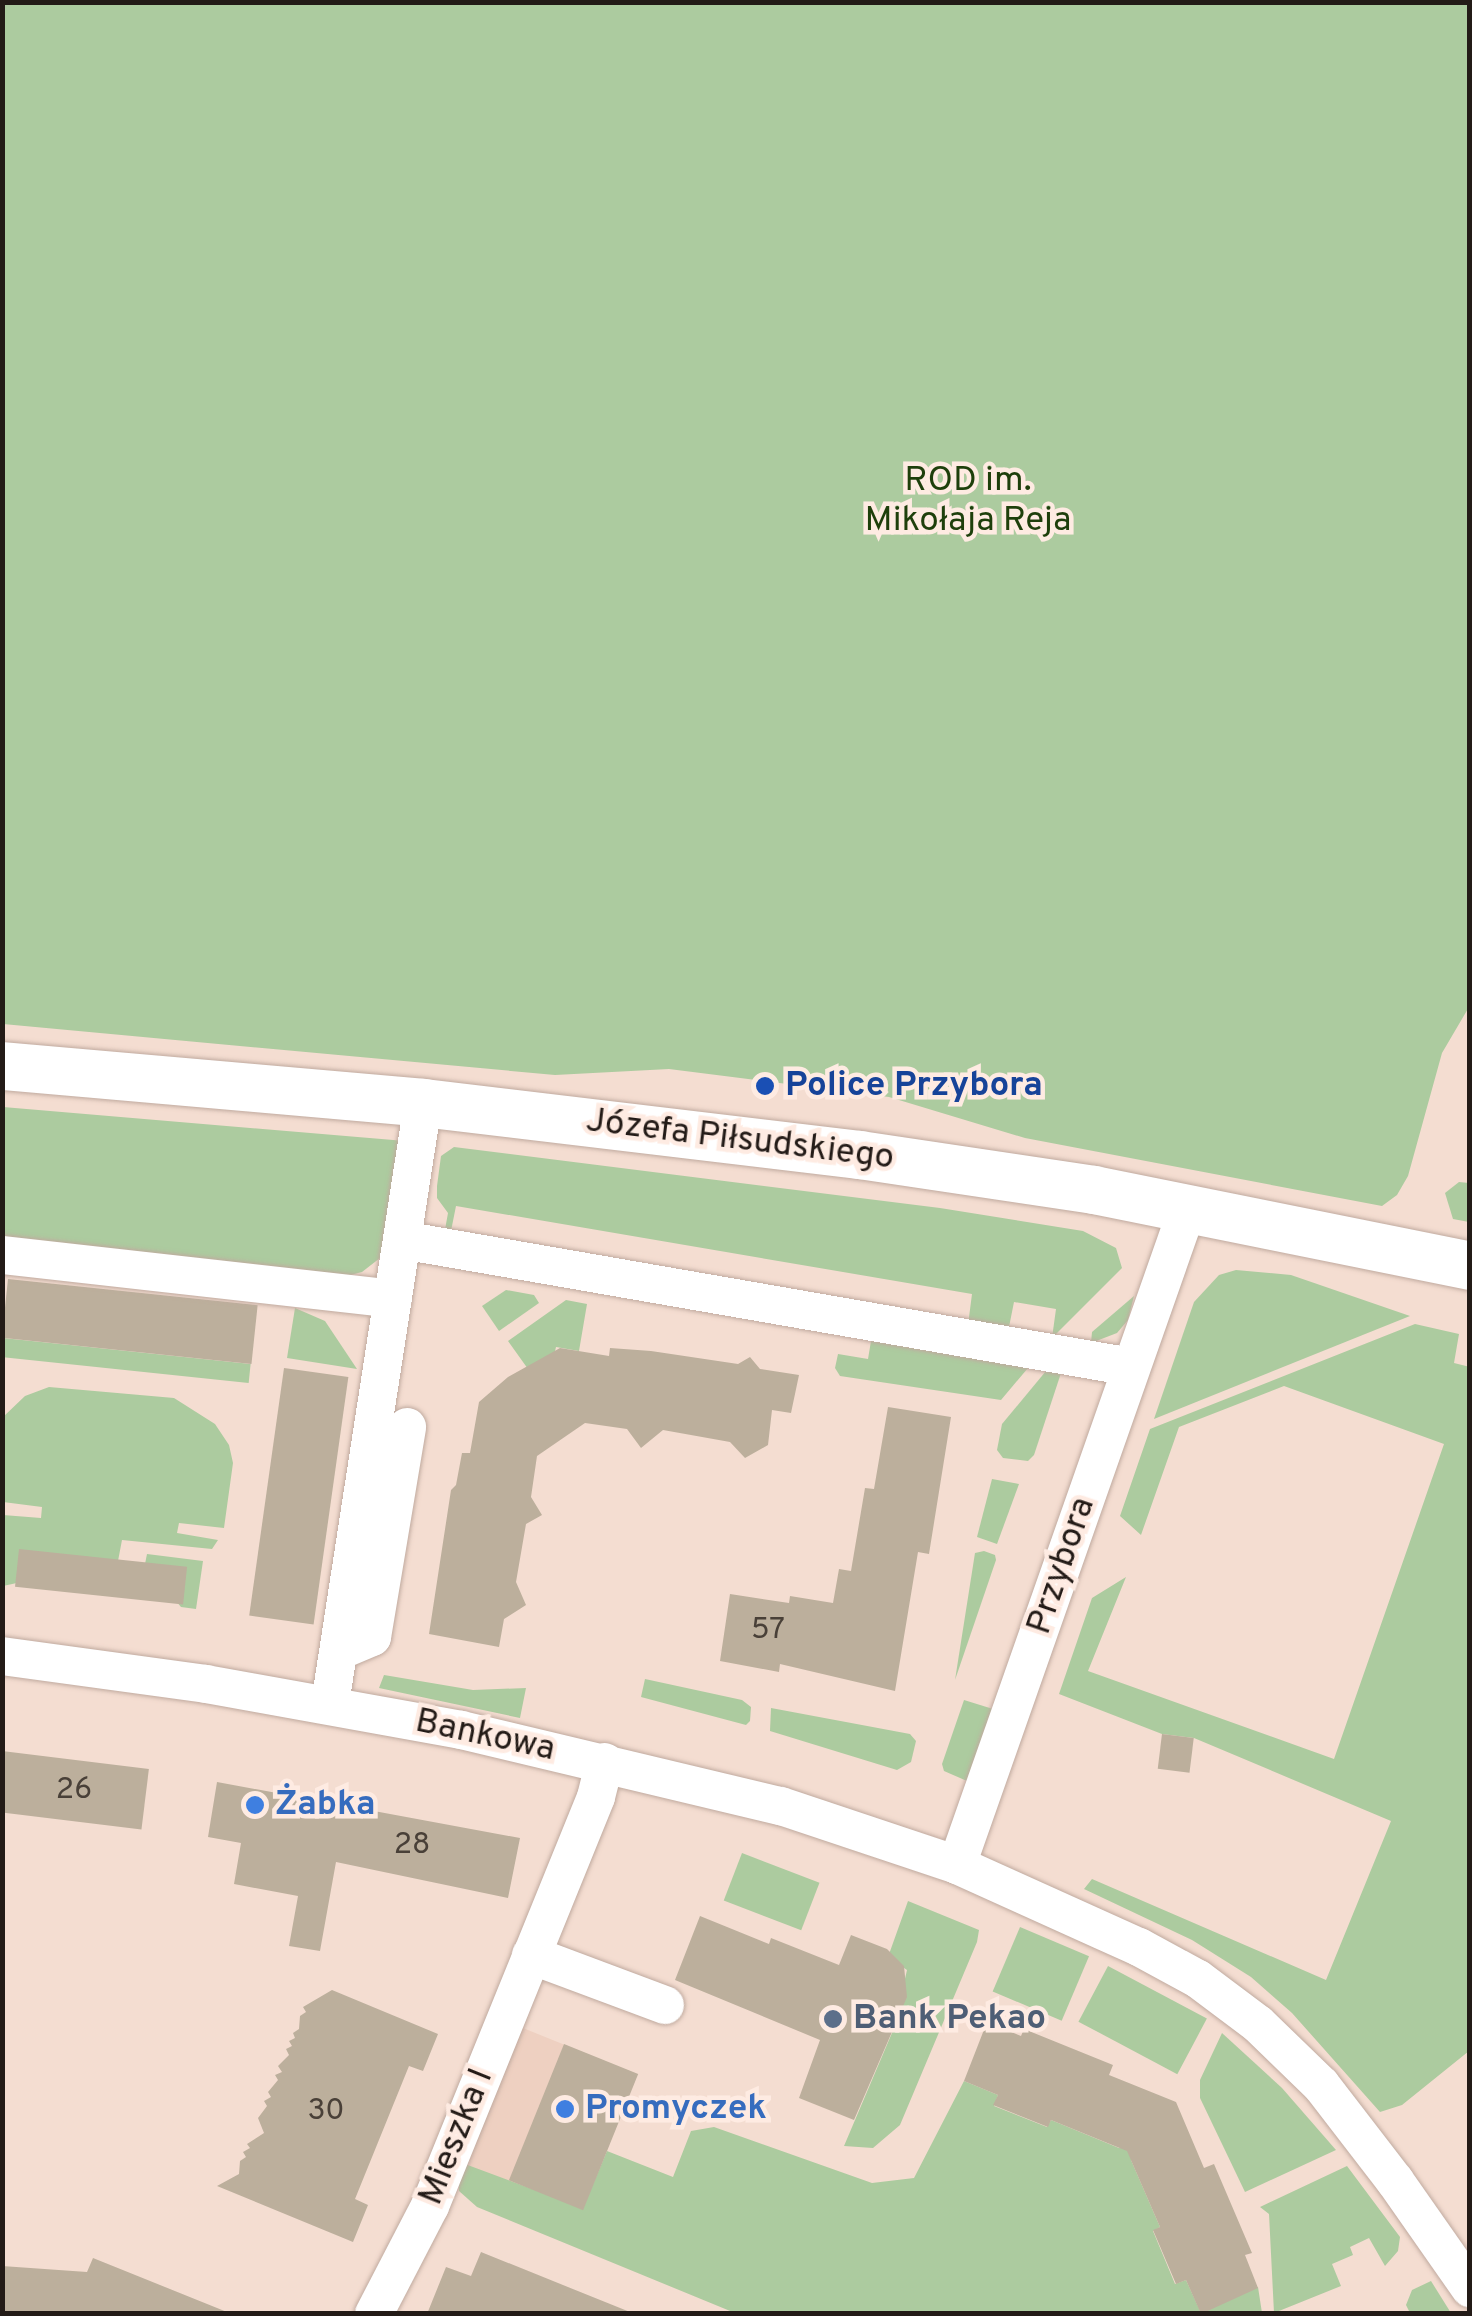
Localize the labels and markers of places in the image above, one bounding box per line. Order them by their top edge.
place label: Police Przybora [785,1065,1043,1107]
marker: Police Przybora [754,1075,776,1097]
place label: Żabka [275,1784,376,1826]
marker: Żabka [244,1794,266,1816]
place label: Bank Pekao [853,1998,1046,2040]
marker: Bank Pekao [822,2008,844,2030]
place label: Promyczek [585,2088,767,2130]
marker: Promyczek [554,2098,576,2120]

